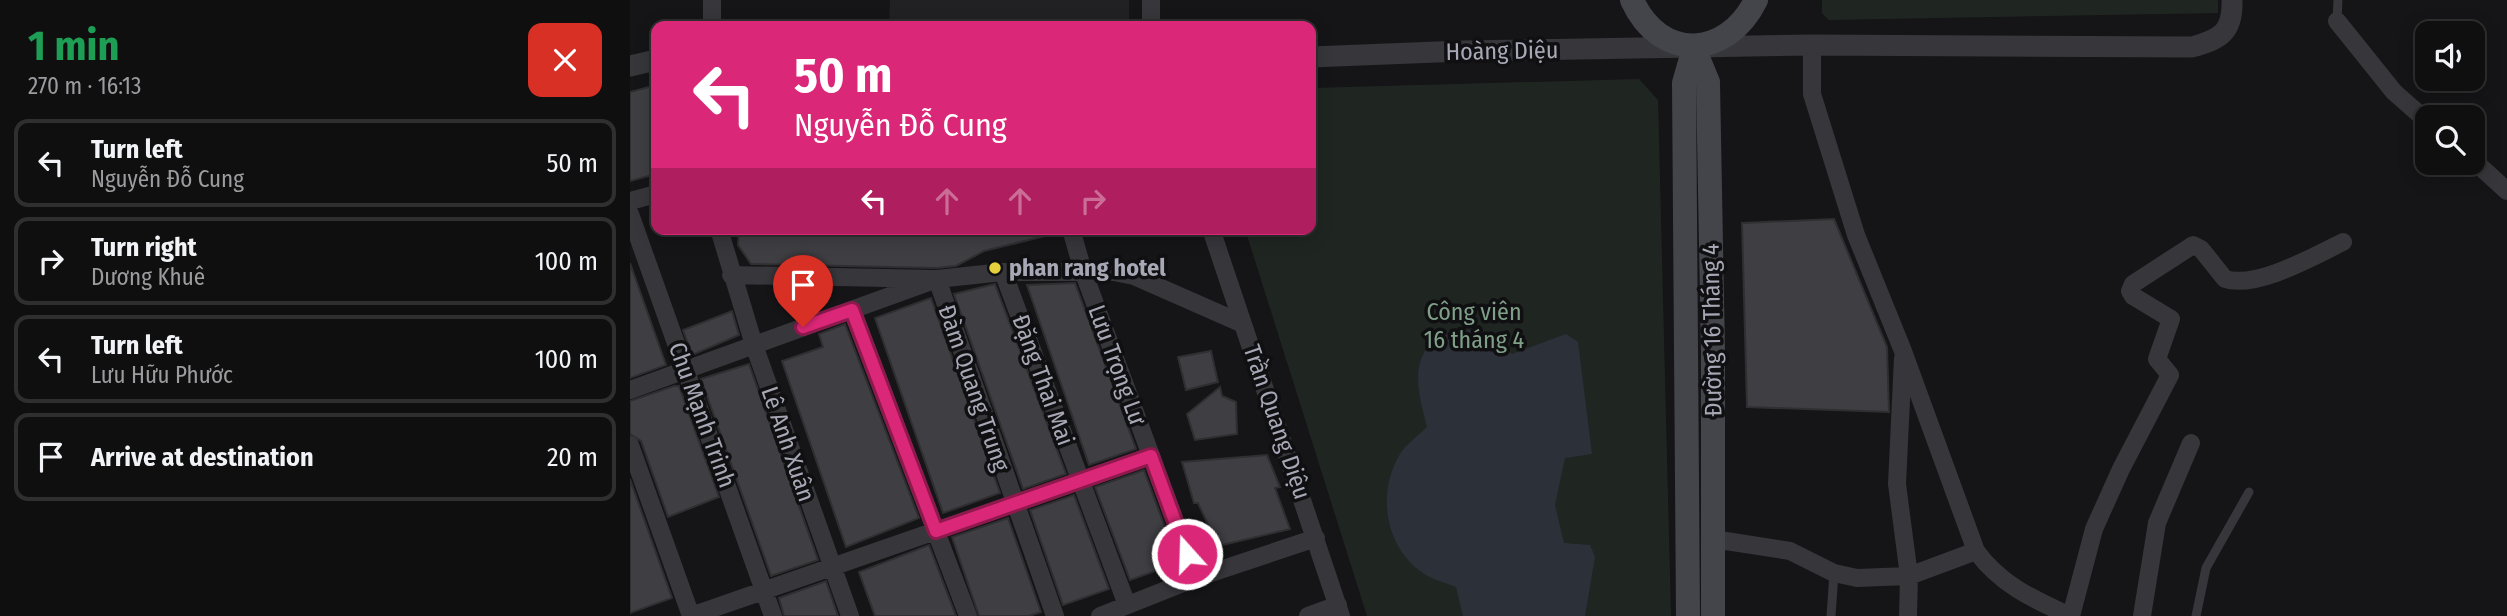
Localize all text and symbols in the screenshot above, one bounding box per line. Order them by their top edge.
text: 1 min [28,21,119,71]
map controls [2415,21,2485,175]
button: sound [2415,21,2485,91]
button: close [528,23,602,97]
street label: Hoàng Diệu [1445,36,1559,66]
text: 50 m [794,46,892,105]
icon: left [679,49,770,140]
text: 270 m · 16:13 [28,72,141,100]
button: search [2415,105,2485,175]
text: Nguyễn Đỗ Cung [794,106,1007,144]
text: Turn left [91,134,183,165]
icon: left [32,144,70,182]
text: 50 m [546,148,598,179]
text: Nguyễn Đỗ Cung [91,165,244,193]
icon: left [855,182,893,220]
icon: ahead [928,182,966,220]
icon: ahead [1001,182,1039,220]
icon: right [1074,182,1112,220]
text: Turn right [91,232,197,263]
icon: right [32,242,70,280]
street label: Đường 16 Tháng 4 [1696,243,1728,417]
text: 100 m [535,246,598,277]
place label: phan rang hotel [1009,254,1166,282]
pin [773,255,833,327]
marker: phan rang hotel [987,260,1003,276]
text: Dương Khuê [91,263,205,291]
icon: arrive [784,266,822,304]
park label: Công viên 16 tháng 4 [1424,298,1524,354]
street label: Đàm Quang Trung [932,301,1016,476]
street label: Lưu Trọng Lư [1082,301,1152,429]
street label: Đặng Thai Mai [1006,311,1080,449]
text: Turn left [91,330,183,361]
street label: Chu Mạnh Trinh [663,338,741,492]
icon: left [32,340,70,378]
street label: Trần Quang Diệu [1237,341,1317,503]
text: 100 m [535,344,598,375]
text: Lưu Hữu Phước [91,361,233,389]
street label: Lê Anh Xuân [755,383,821,505]
icon: arrive [32,438,70,476]
text: Arrive at destination [91,442,314,473]
text: 20 m [547,442,598,473]
position arrow [1150,517,1224,591]

